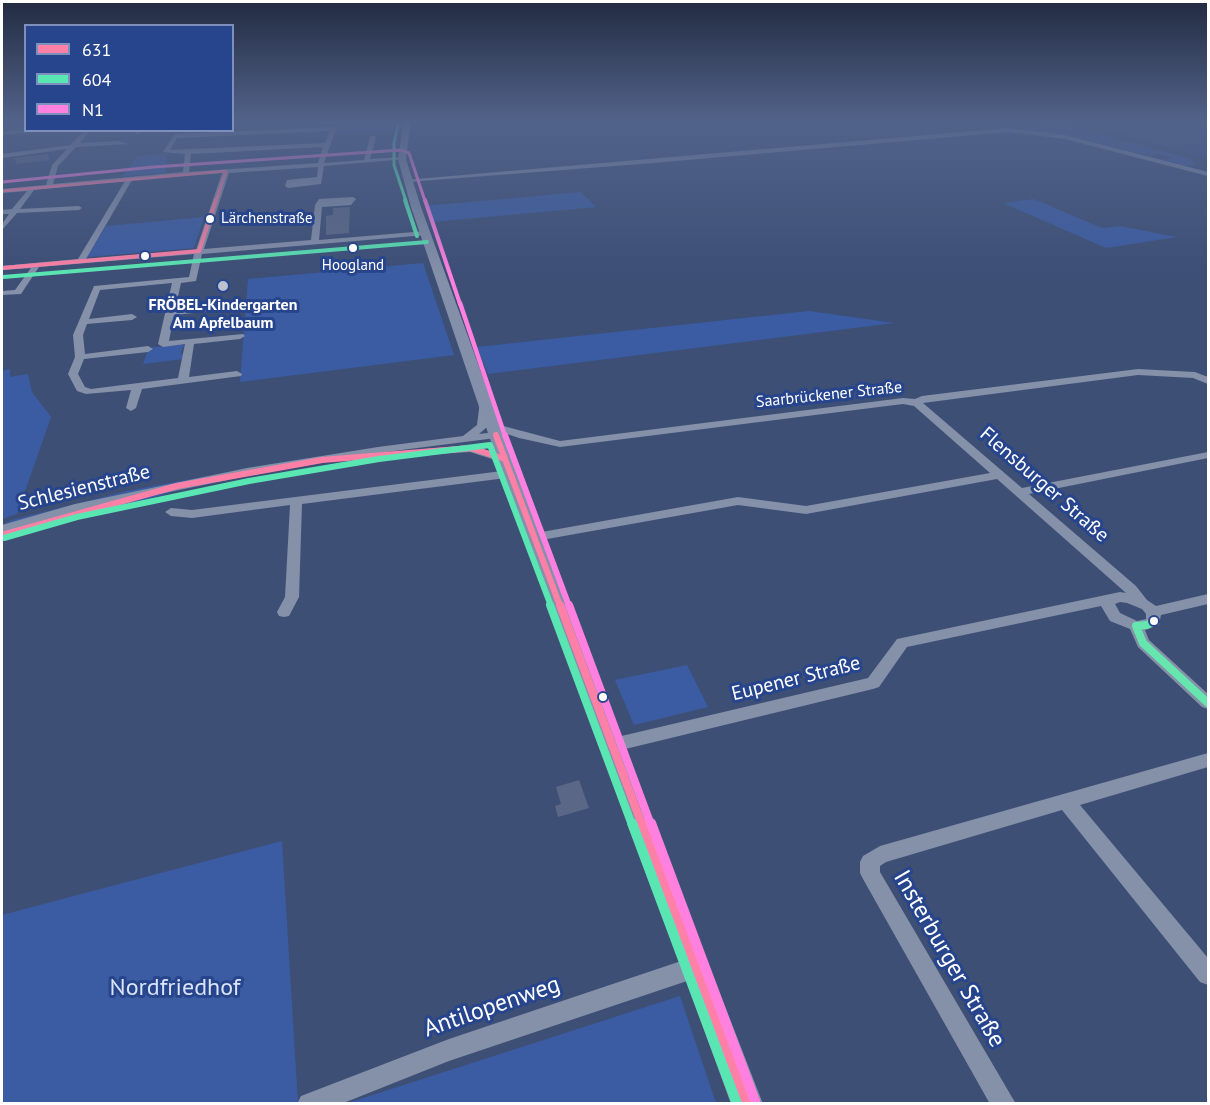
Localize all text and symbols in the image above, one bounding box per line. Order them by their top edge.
legend [24,24,234,132]
text: 631 [82,38,111,61]
text: 604 [82,68,111,91]
text: N1 [82,98,104,121]
place label: Lärchenstraße [221,210,313,228]
marker: Lärchenstraße [204,213,216,225]
marker: Hoogland [347,242,359,254]
unlabelled marker [139,250,151,262]
place label: Hoogland [322,257,384,275]
marker: FRÖBEL-Kindergarten Am Apfelbaum [216,279,230,293]
place label: FRÖBEL-Kindergarten Am Apfelbaum [149,295,297,333]
street label: Saarbrückener Straße [755,378,903,412]
street label: Flensburger Straße [975,422,1113,548]
street label: Schlesienstraße [15,460,153,516]
unlabelled marker [1148,615,1160,627]
street label: Eupener Straße [729,651,863,707]
unlabelled marker [597,691,609,703]
street label: Insterburger Straße [887,865,1011,1053]
street label: Antilopenweg [420,970,564,1044]
park label: Nordfriedhof [110,974,240,1002]

